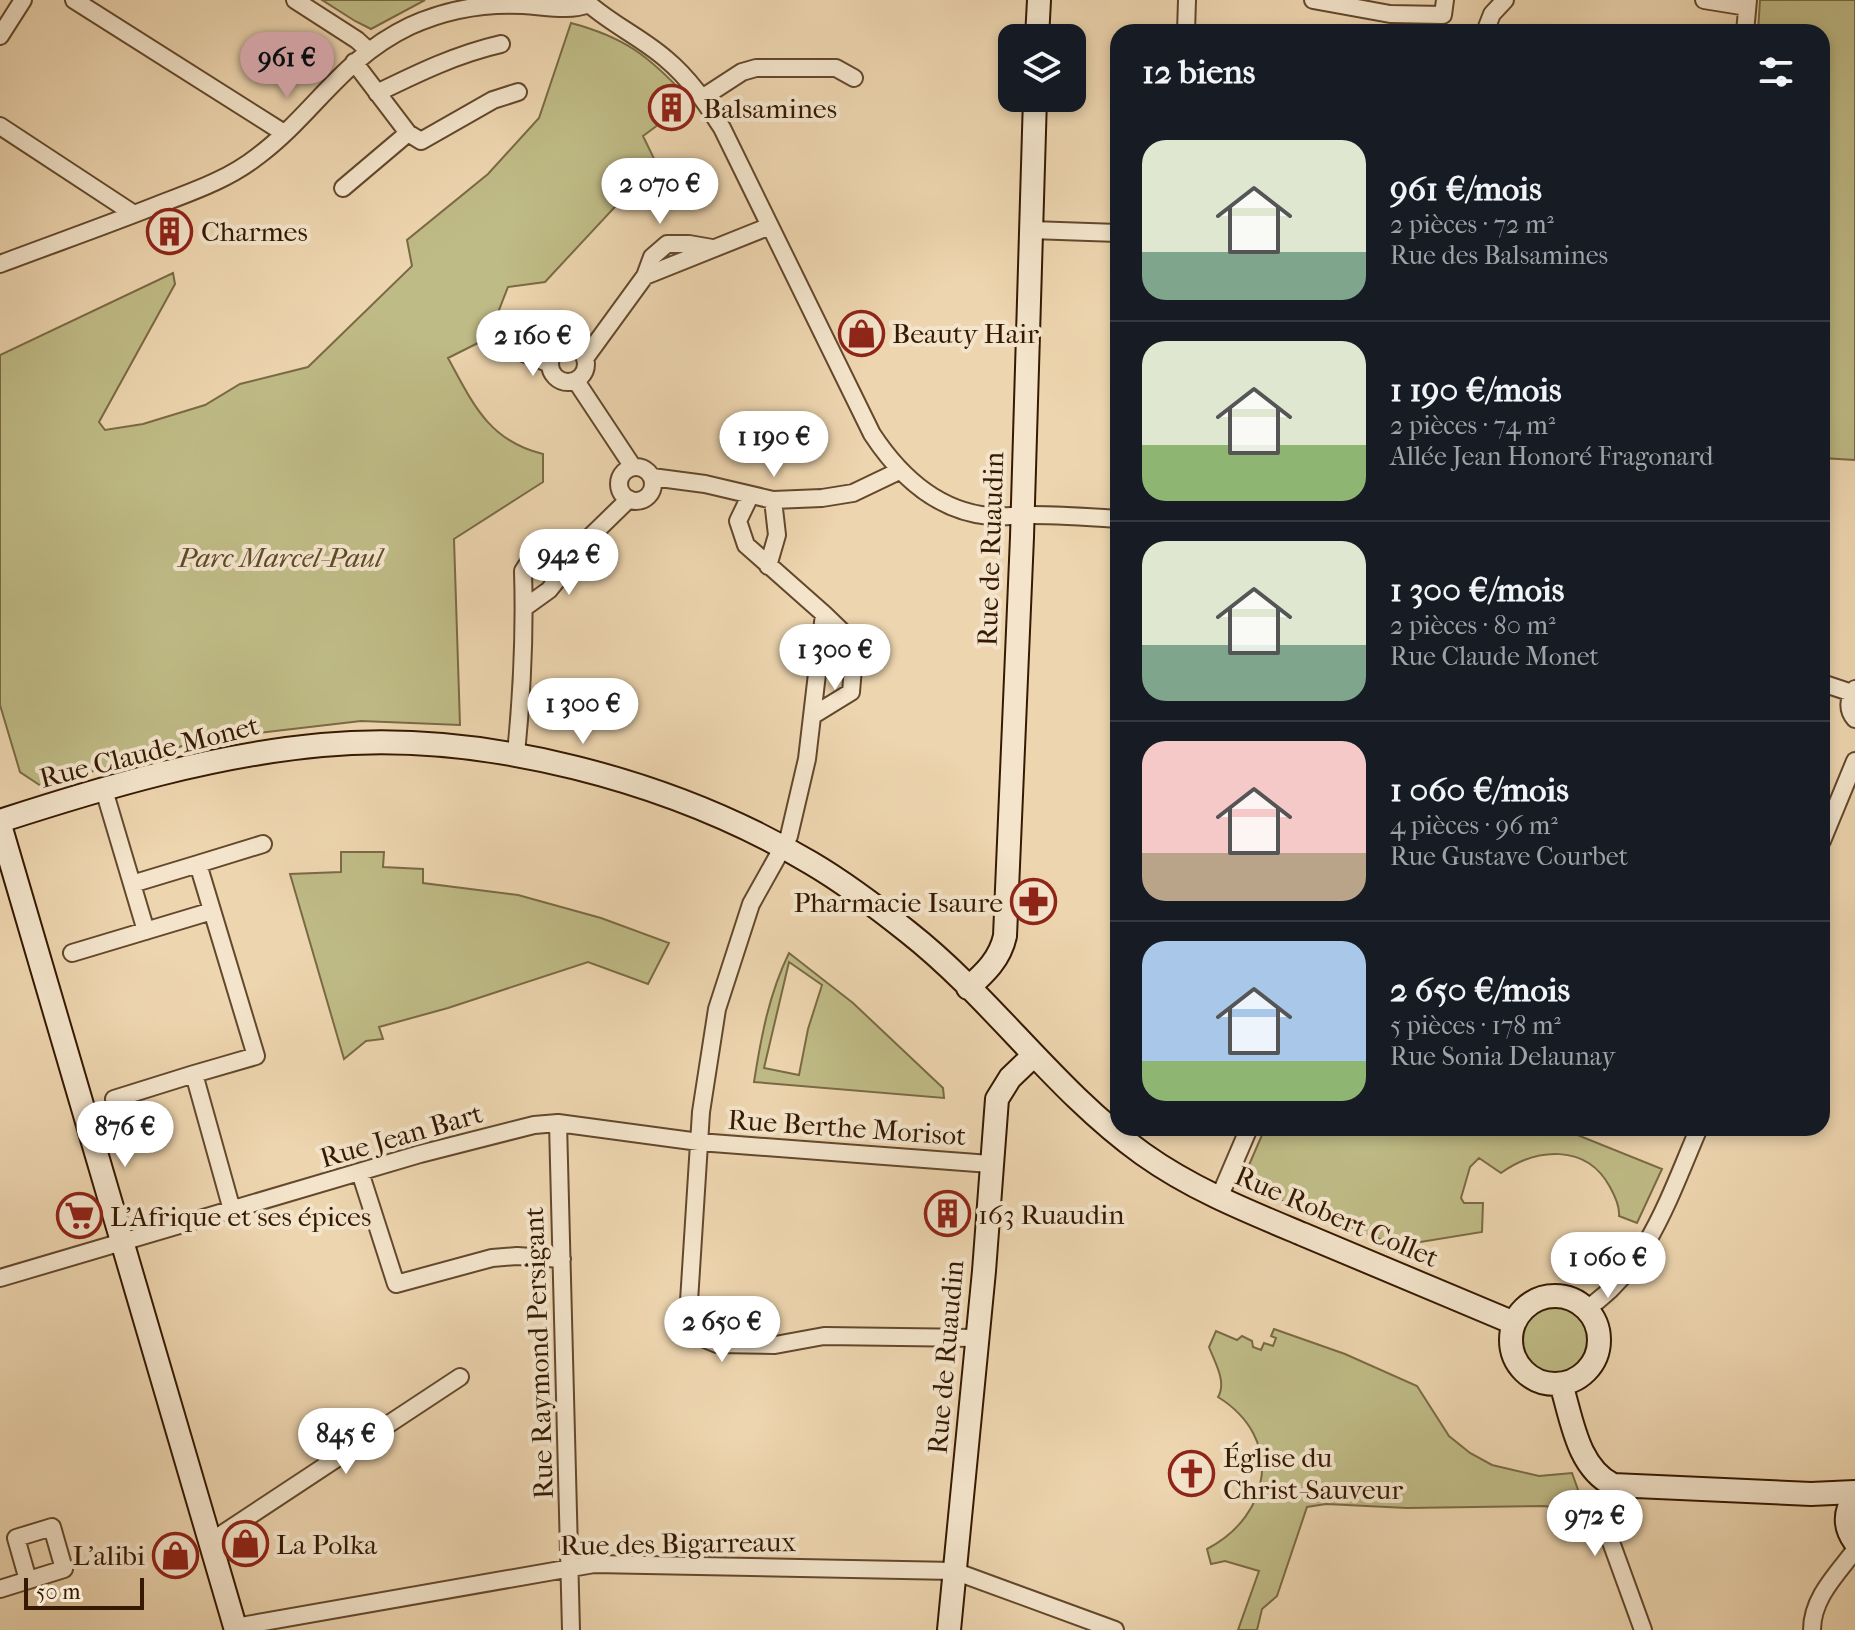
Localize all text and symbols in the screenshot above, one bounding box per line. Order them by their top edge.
map controls [998,24,1086,112]
button: layers [998,24,1086,112]
pin: 961 € [231,32,343,100]
text: 961 € [258,42,316,73]
icon: filters [1754,50,1798,94]
text: 12 biens [1142,52,1255,92]
building icon: Balsamines [648,84,696,132]
place label: Balsamines [703,92,837,125]
pin: 2 070 € [586,158,734,226]
text: 2 070 € [619,168,701,199]
text: 961 €/mois [1390,169,1542,209]
icon: home [1206,172,1302,268]
building icon: Charmes [146,207,194,255]
text: 2 pièces · 72 m² [1390,209,1554,240]
place label: Charmes [201,215,308,248]
text: Rue des Balsamines [1390,240,1608,271]
shop icon: Beauty Hair [837,309,885,357]
pin: 2 160 € [459,310,607,378]
place label: Beauty Hair [892,317,1039,350]
text: 2 160 € [494,320,572,351]
text: 1 190 €/mois [1390,370,1562,410]
icon: home [1206,373,1302,469]
text: 2 pièces · 74 m² [1390,410,1555,441]
pin: 1 190 € [700,411,848,479]
text: 1 190 € [737,421,811,452]
text: Allée Jean Honoré Fragonard [1390,441,1714,472]
street label: Rue de Ruaudin [971,451,1010,647]
pin: 942 € [513,529,625,597]
text: 942 € [537,539,601,570]
park label: Parc Marcel-Paul [176,541,385,574]
text: 1 300 €/mois [1390,570,1564,610]
icon: home [1206,573,1302,669]
text: 2 pièces · 80 m² [1390,610,1556,641]
pin: 1 300 € [761,624,909,692]
text: 1 300 € [797,634,873,665]
text: Rue Claude Monet [1390,641,1599,672]
pin: 1 300 € [509,678,657,746]
text: 1 300 € [545,688,621,719]
street label: Rue Claude Monet [36,708,262,795]
text: 1 060 €/mois [1390,770,1569,810]
icon: home [1206,773,1302,869]
text: 4 pièces · 96 m² [1390,810,1558,841]
text: Rue Gustave Courbet [1390,841,1628,872]
pharmacy icon: Pharmacie Isaure [1010,878,1058,926]
place label: Pharmacie Isaure [793,886,1003,919]
text: 2 650 €/mois [1390,970,1570,1010]
icon: home [1206,973,1302,1069]
text: 5 pièces · 178 m² [1390,1010,1561,1041]
text: Rue Sonia Delaunay [1390,1041,1615,1072]
street label: Rue Jean Bart [316,1097,486,1174]
pin: 876 € [69,1101,181,1169]
street label: Rue Berthe Morisot [727,1103,967,1152]
text: 876 € [95,1111,155,1142]
street label: Rue Robert Collet [1230,1159,1444,1274]
building icon: 163 Ruaudin [923,1190,971,1238]
supermarket icon: L'Afrique et ses épices [55,1192,103,1240]
place label: 163 Ruaudin [978,1198,1125,1231]
place label: L'Afrique et ses épices [110,1200,371,1233]
street label: Rue Raymond Persigant [517,1206,560,1500]
pin: 1 060 € [1534,1232,1682,1300]
text: 1 060 € [1569,1242,1647,1273]
street label: Rue de Ruaudin [921,1259,970,1455]
pin: 2 650 € [648,1296,796,1364]
text: 2 650 € [682,1306,762,1337]
pin: 845 € [290,1408,402,1476]
text: 845 € [316,1418,376,1449]
place label: Église du Christ-Sauveur [1223,1441,1403,1506]
church icon: Église du Christ-Sauveur [1168,1449,1216,1497]
pin: 972 € [1539,1490,1651,1558]
text: 972 € [1565,1500,1625,1531]
shop icon: La Polka [221,1520,269,1568]
street label: Rue des Bigarreaux [560,1525,797,1562]
place label: La Polka [276,1528,378,1561]
shop icon: L'alibi [152,1531,200,1579]
place label: L'alibi [73,1539,145,1572]
scale bar [24,1574,144,1610]
text: 50 m [36,1579,81,1605]

